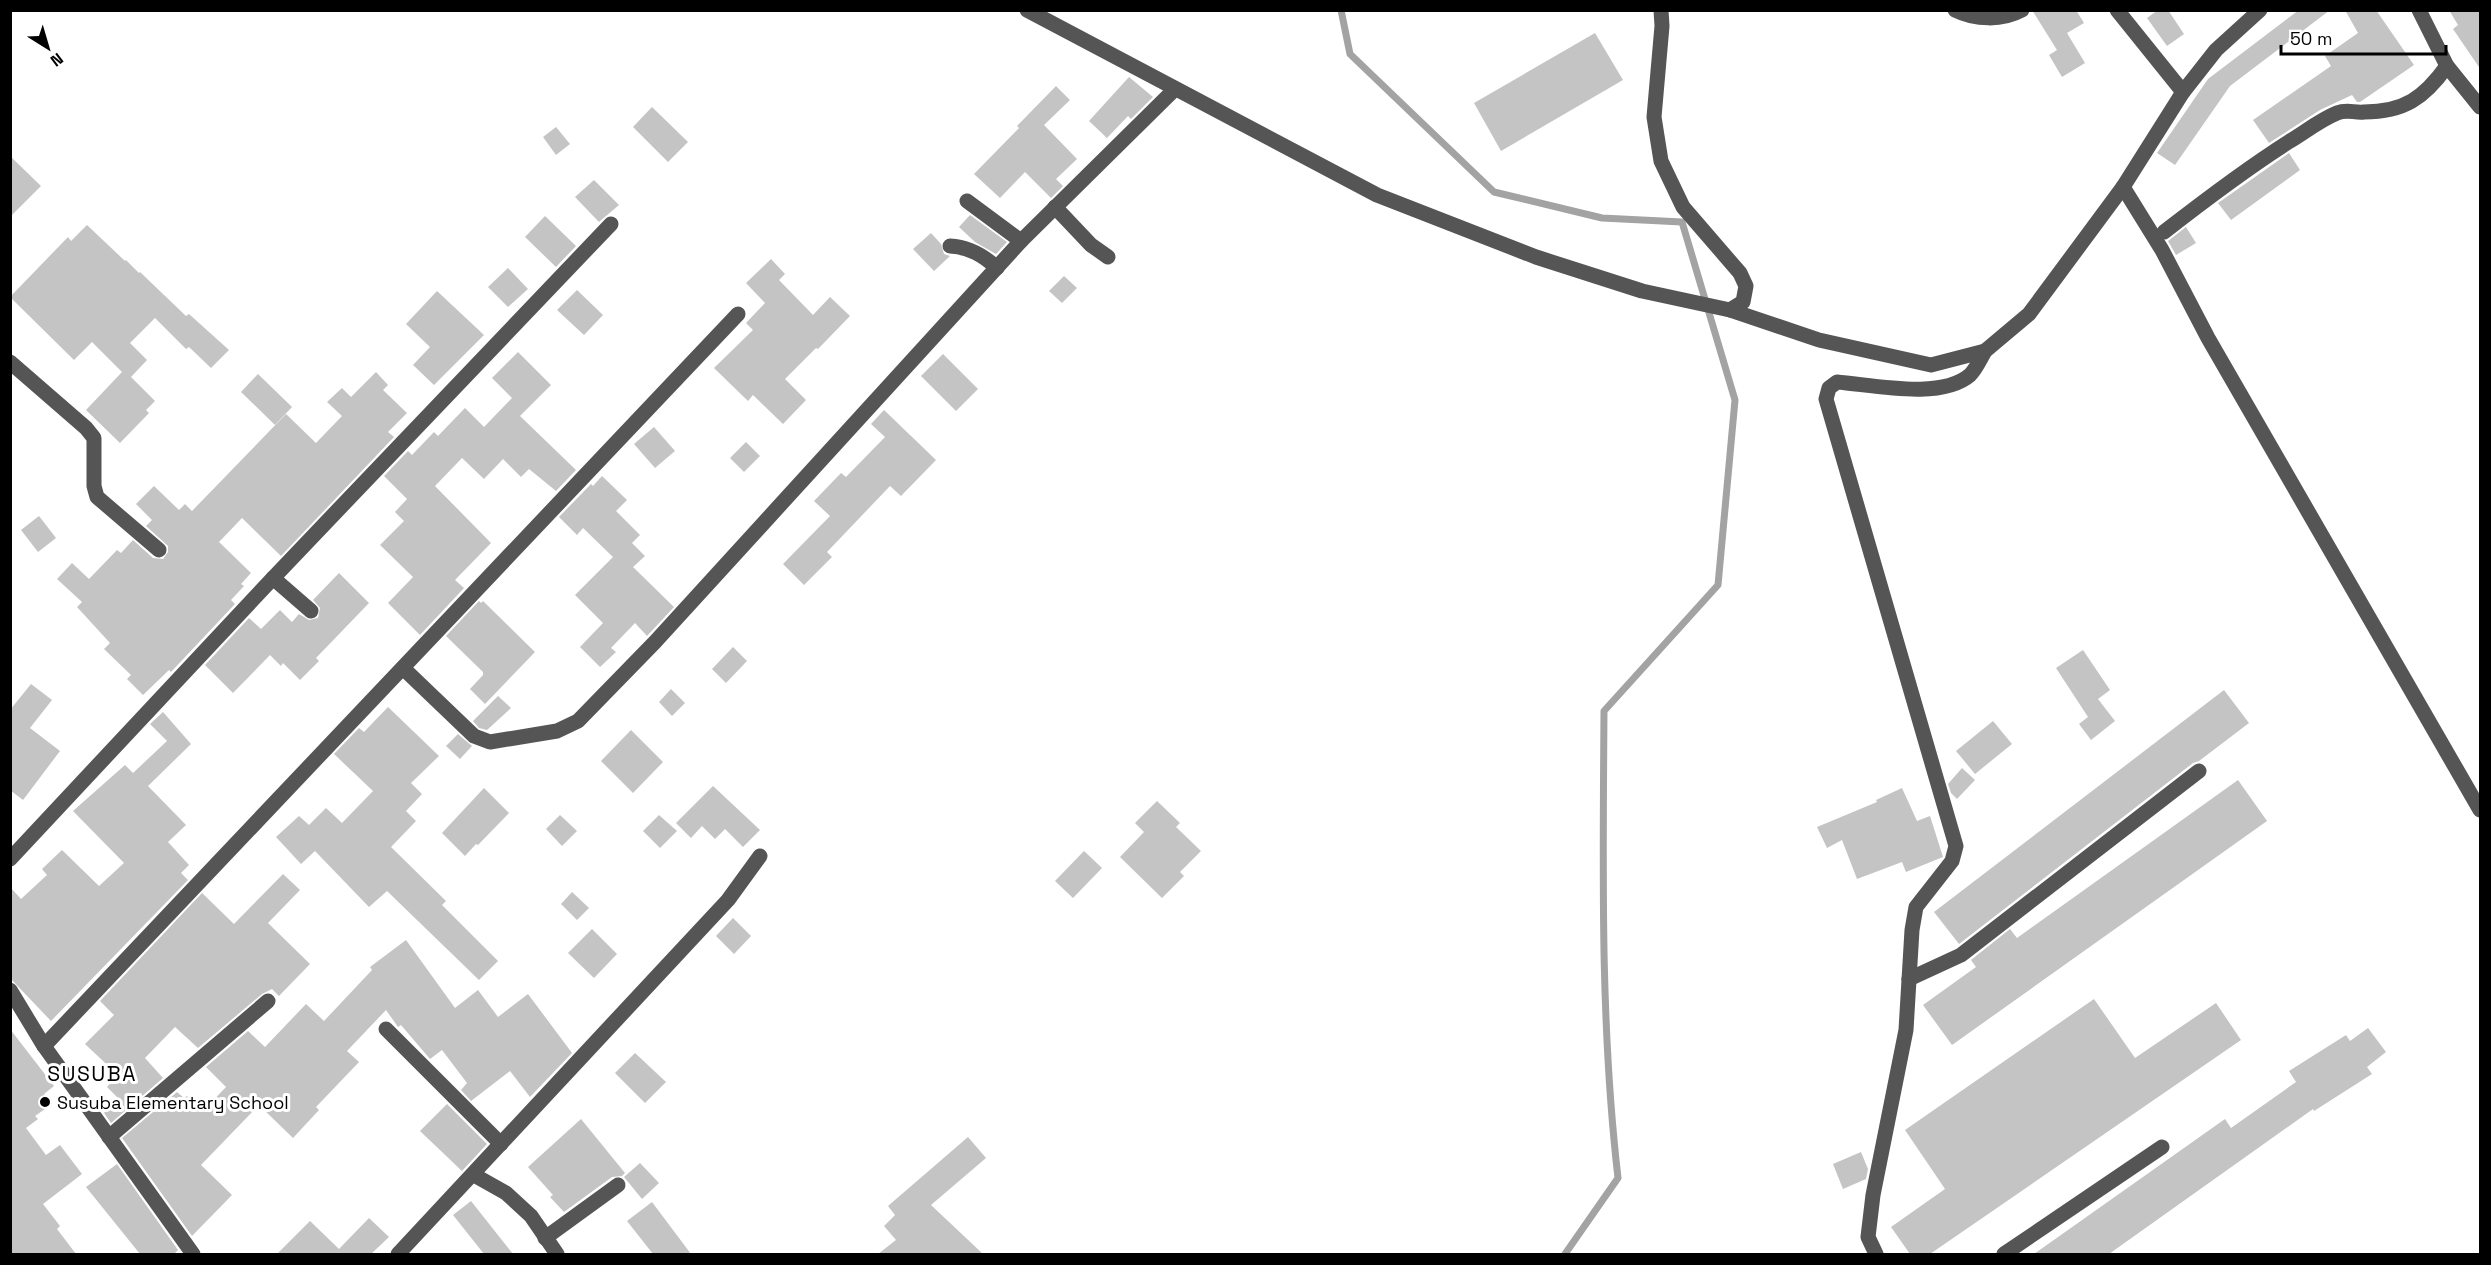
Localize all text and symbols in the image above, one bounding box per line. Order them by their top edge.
north arrow [18,18,78,78]
scale bar [2281,18,2446,56]
text: 50 m [2290,27,2332,50]
text: N [46,48,67,71]
district label: SUSUBA [47,1060,137,1087]
place label: Susuba Elementary School [57,1091,289,1114]
marker: Susuba Elementary School [38,1095,52,1109]

